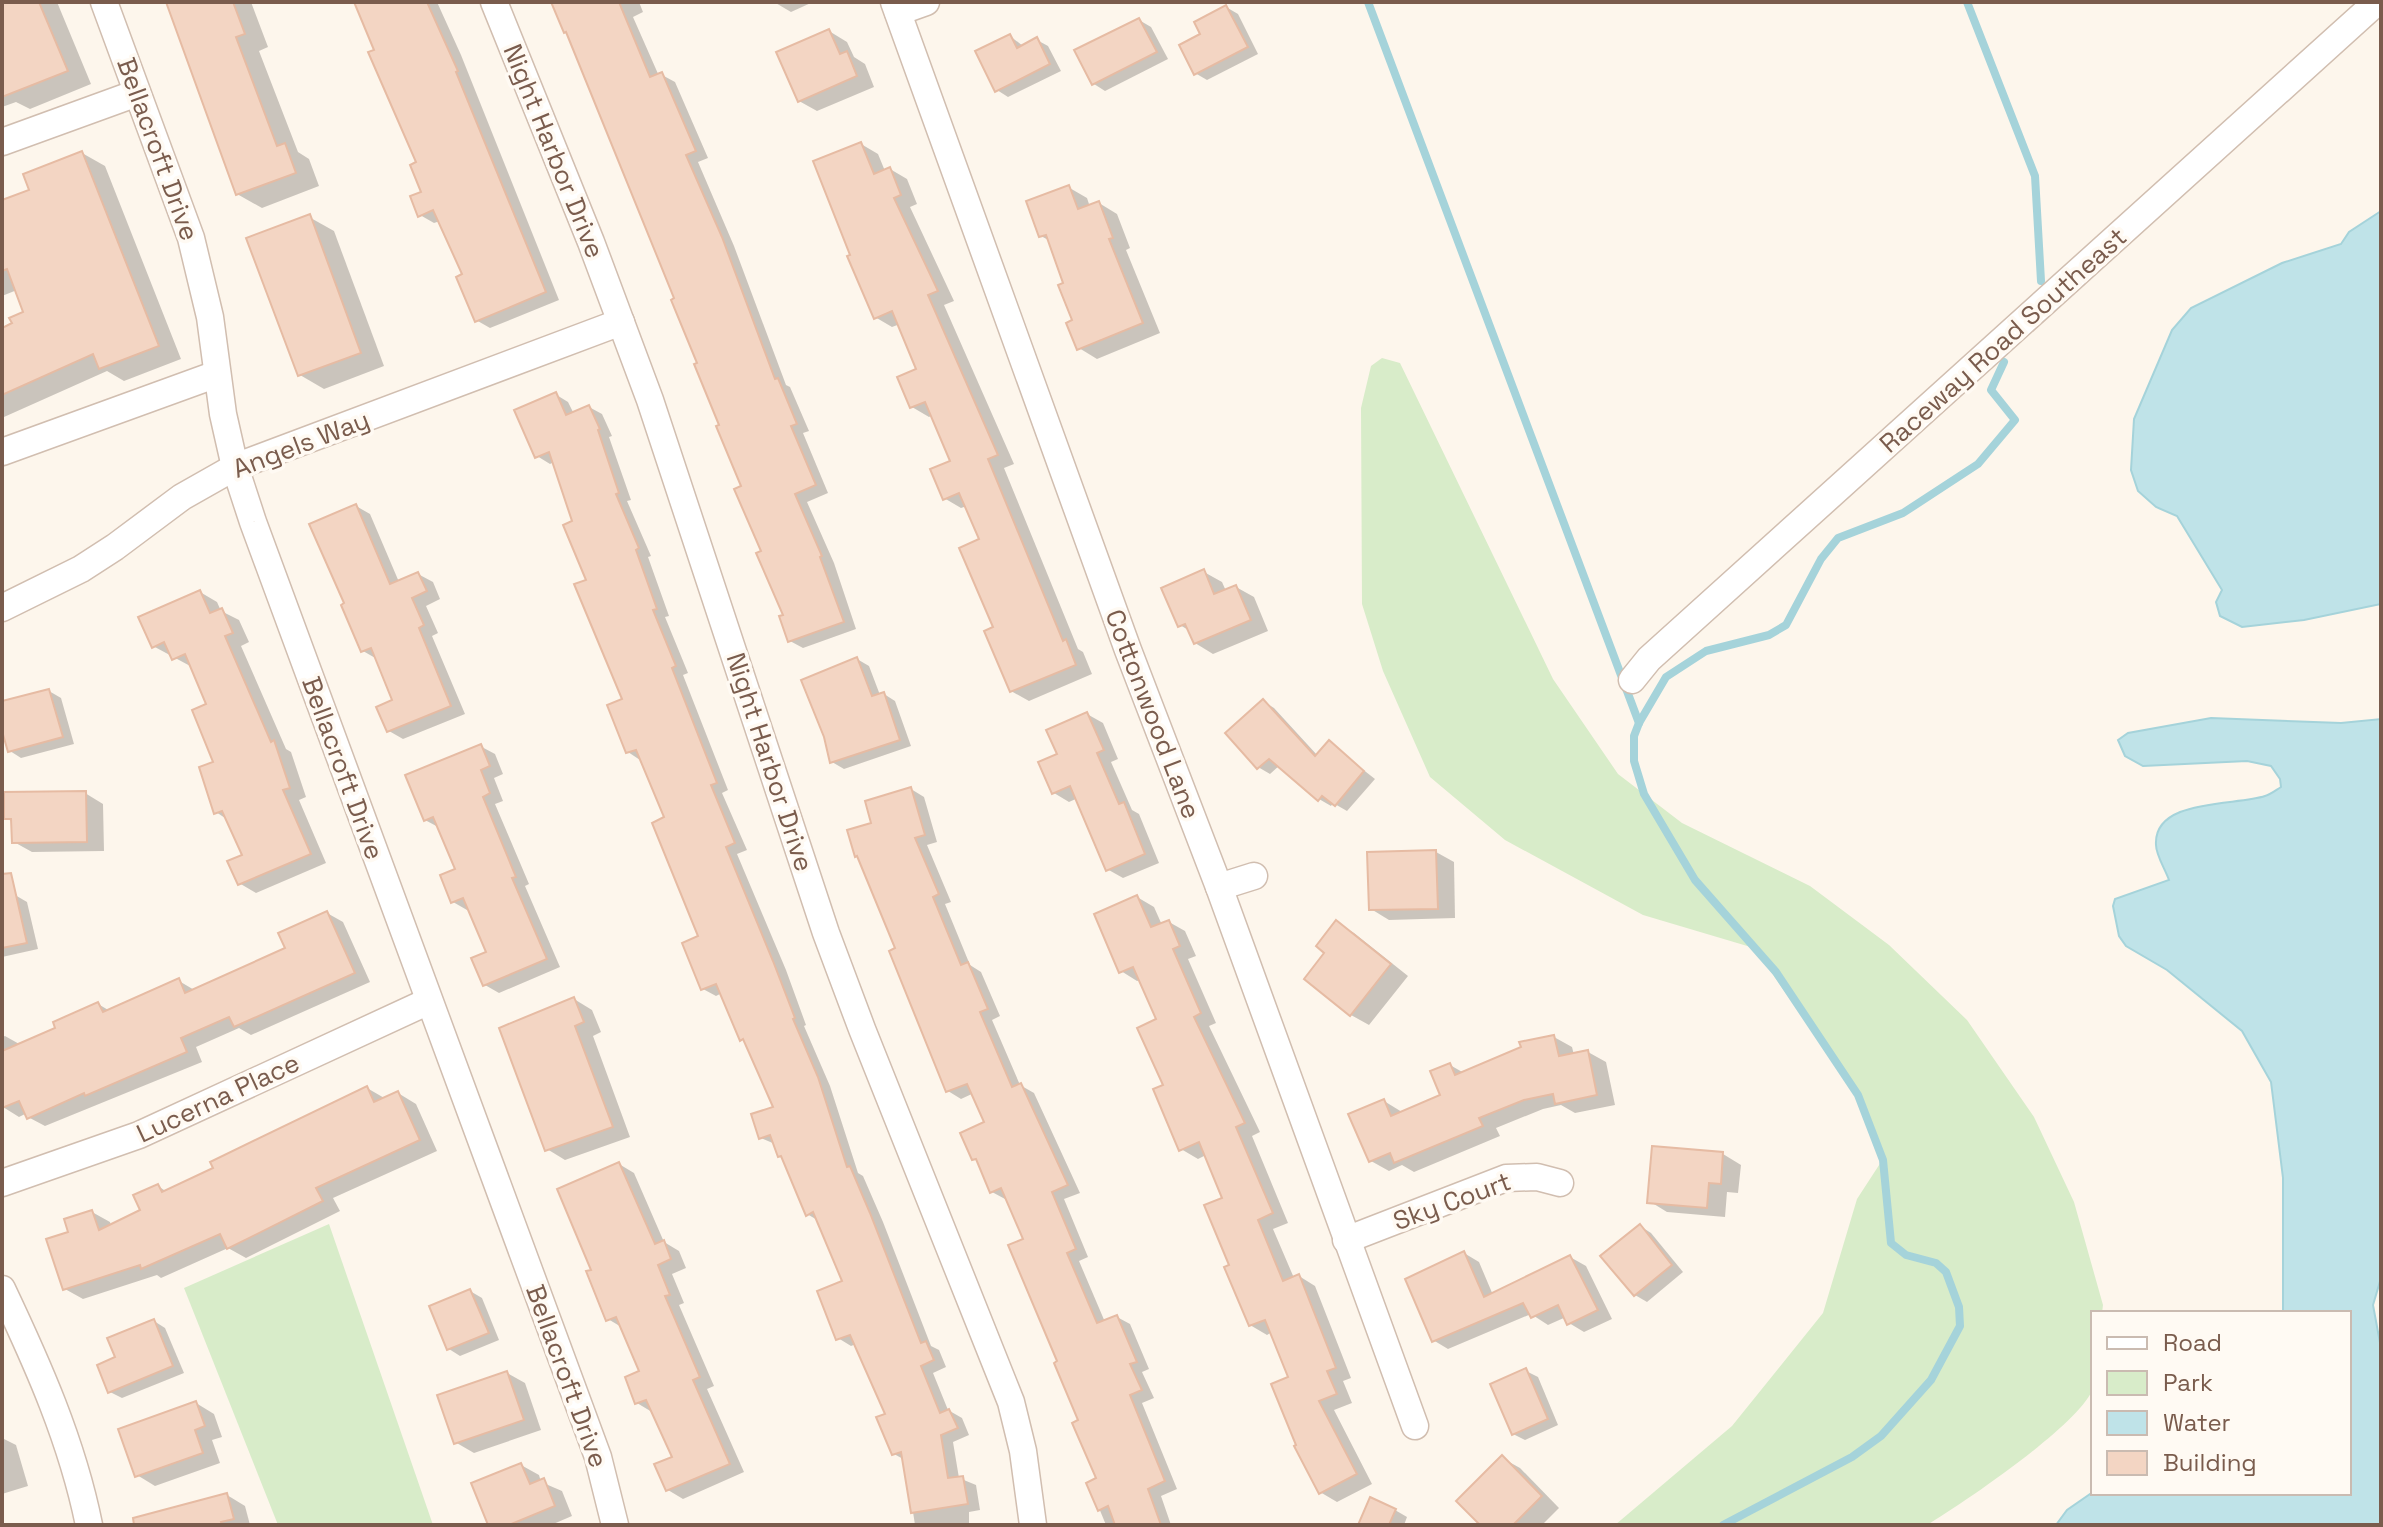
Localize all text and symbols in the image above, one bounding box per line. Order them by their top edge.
street label: Night Harbor Drive [496,39,612,263]
street label: Bellacroft Drive [109,53,207,245]
street label: Raceway Road Southeast [1872,220,2134,460]
street label: Angels Way [228,402,374,486]
street label: Cottonwood Lane [1097,604,1209,824]
street label: Night Harbor Drive [719,648,821,876]
street label: Bellacroft Drive [294,672,392,864]
street label: Lucerna Place [131,1045,305,1151]
street label: Sky Court [1388,1164,1516,1238]
street label: Bellacroft Drive [518,1280,616,1472]
legend [2091,1311,2351,1495]
text: Road [2163,1327,2222,1358]
text: Park [2163,1367,2213,1398]
text: Water [2163,1407,2231,1438]
text: Building [2163,1447,2257,1478]

